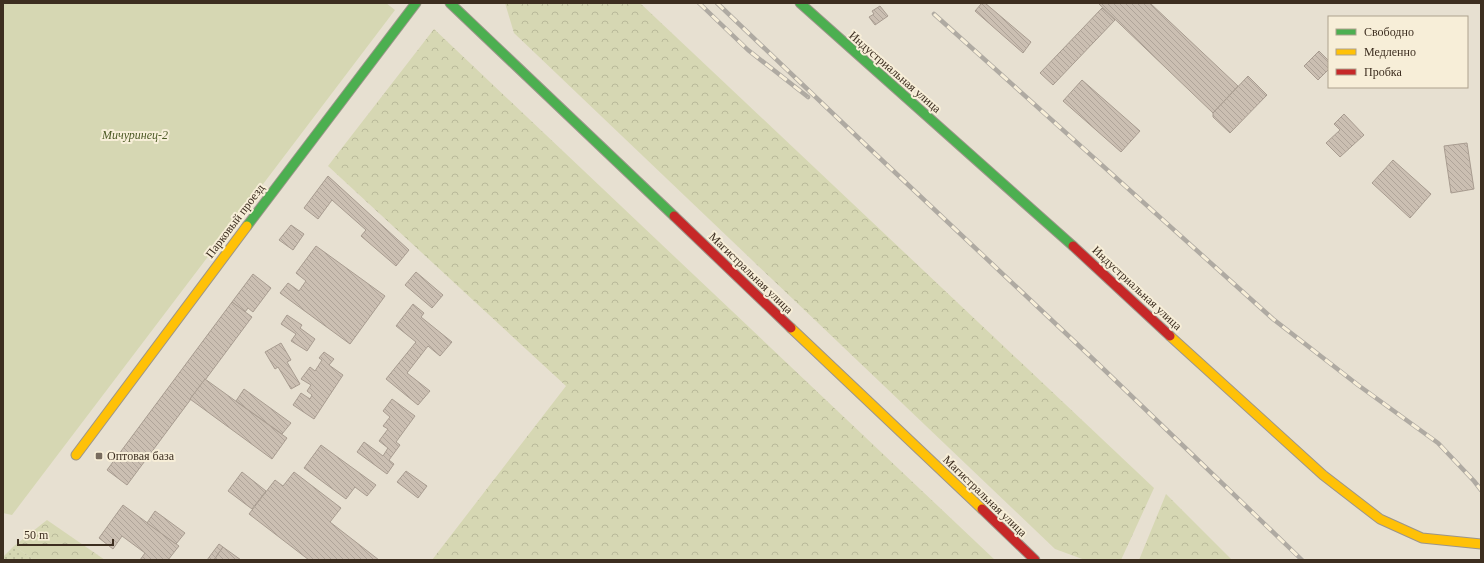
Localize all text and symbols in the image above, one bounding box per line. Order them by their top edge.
legend [1328,16,1468,88]
text: Свободно [1364,25,1414,39]
street label: Индустриальная улица [846,28,944,116]
text: Медленно [1364,45,1416,59]
text: Пробка [1364,65,1402,79]
park label: Мичуринец-2 [101,128,168,142]
street label: Парковый проезд [203,181,267,261]
street label: Магистральная улица [706,229,796,317]
street label: Индустриальная улица [1089,243,1185,334]
place label: Оптовая база [107,449,175,463]
marker: Оптовая база [94,451,104,461]
street label: Магистральная улица [940,452,1030,540]
scale bar [18,521,113,547]
text: 50 m [24,528,49,542]

